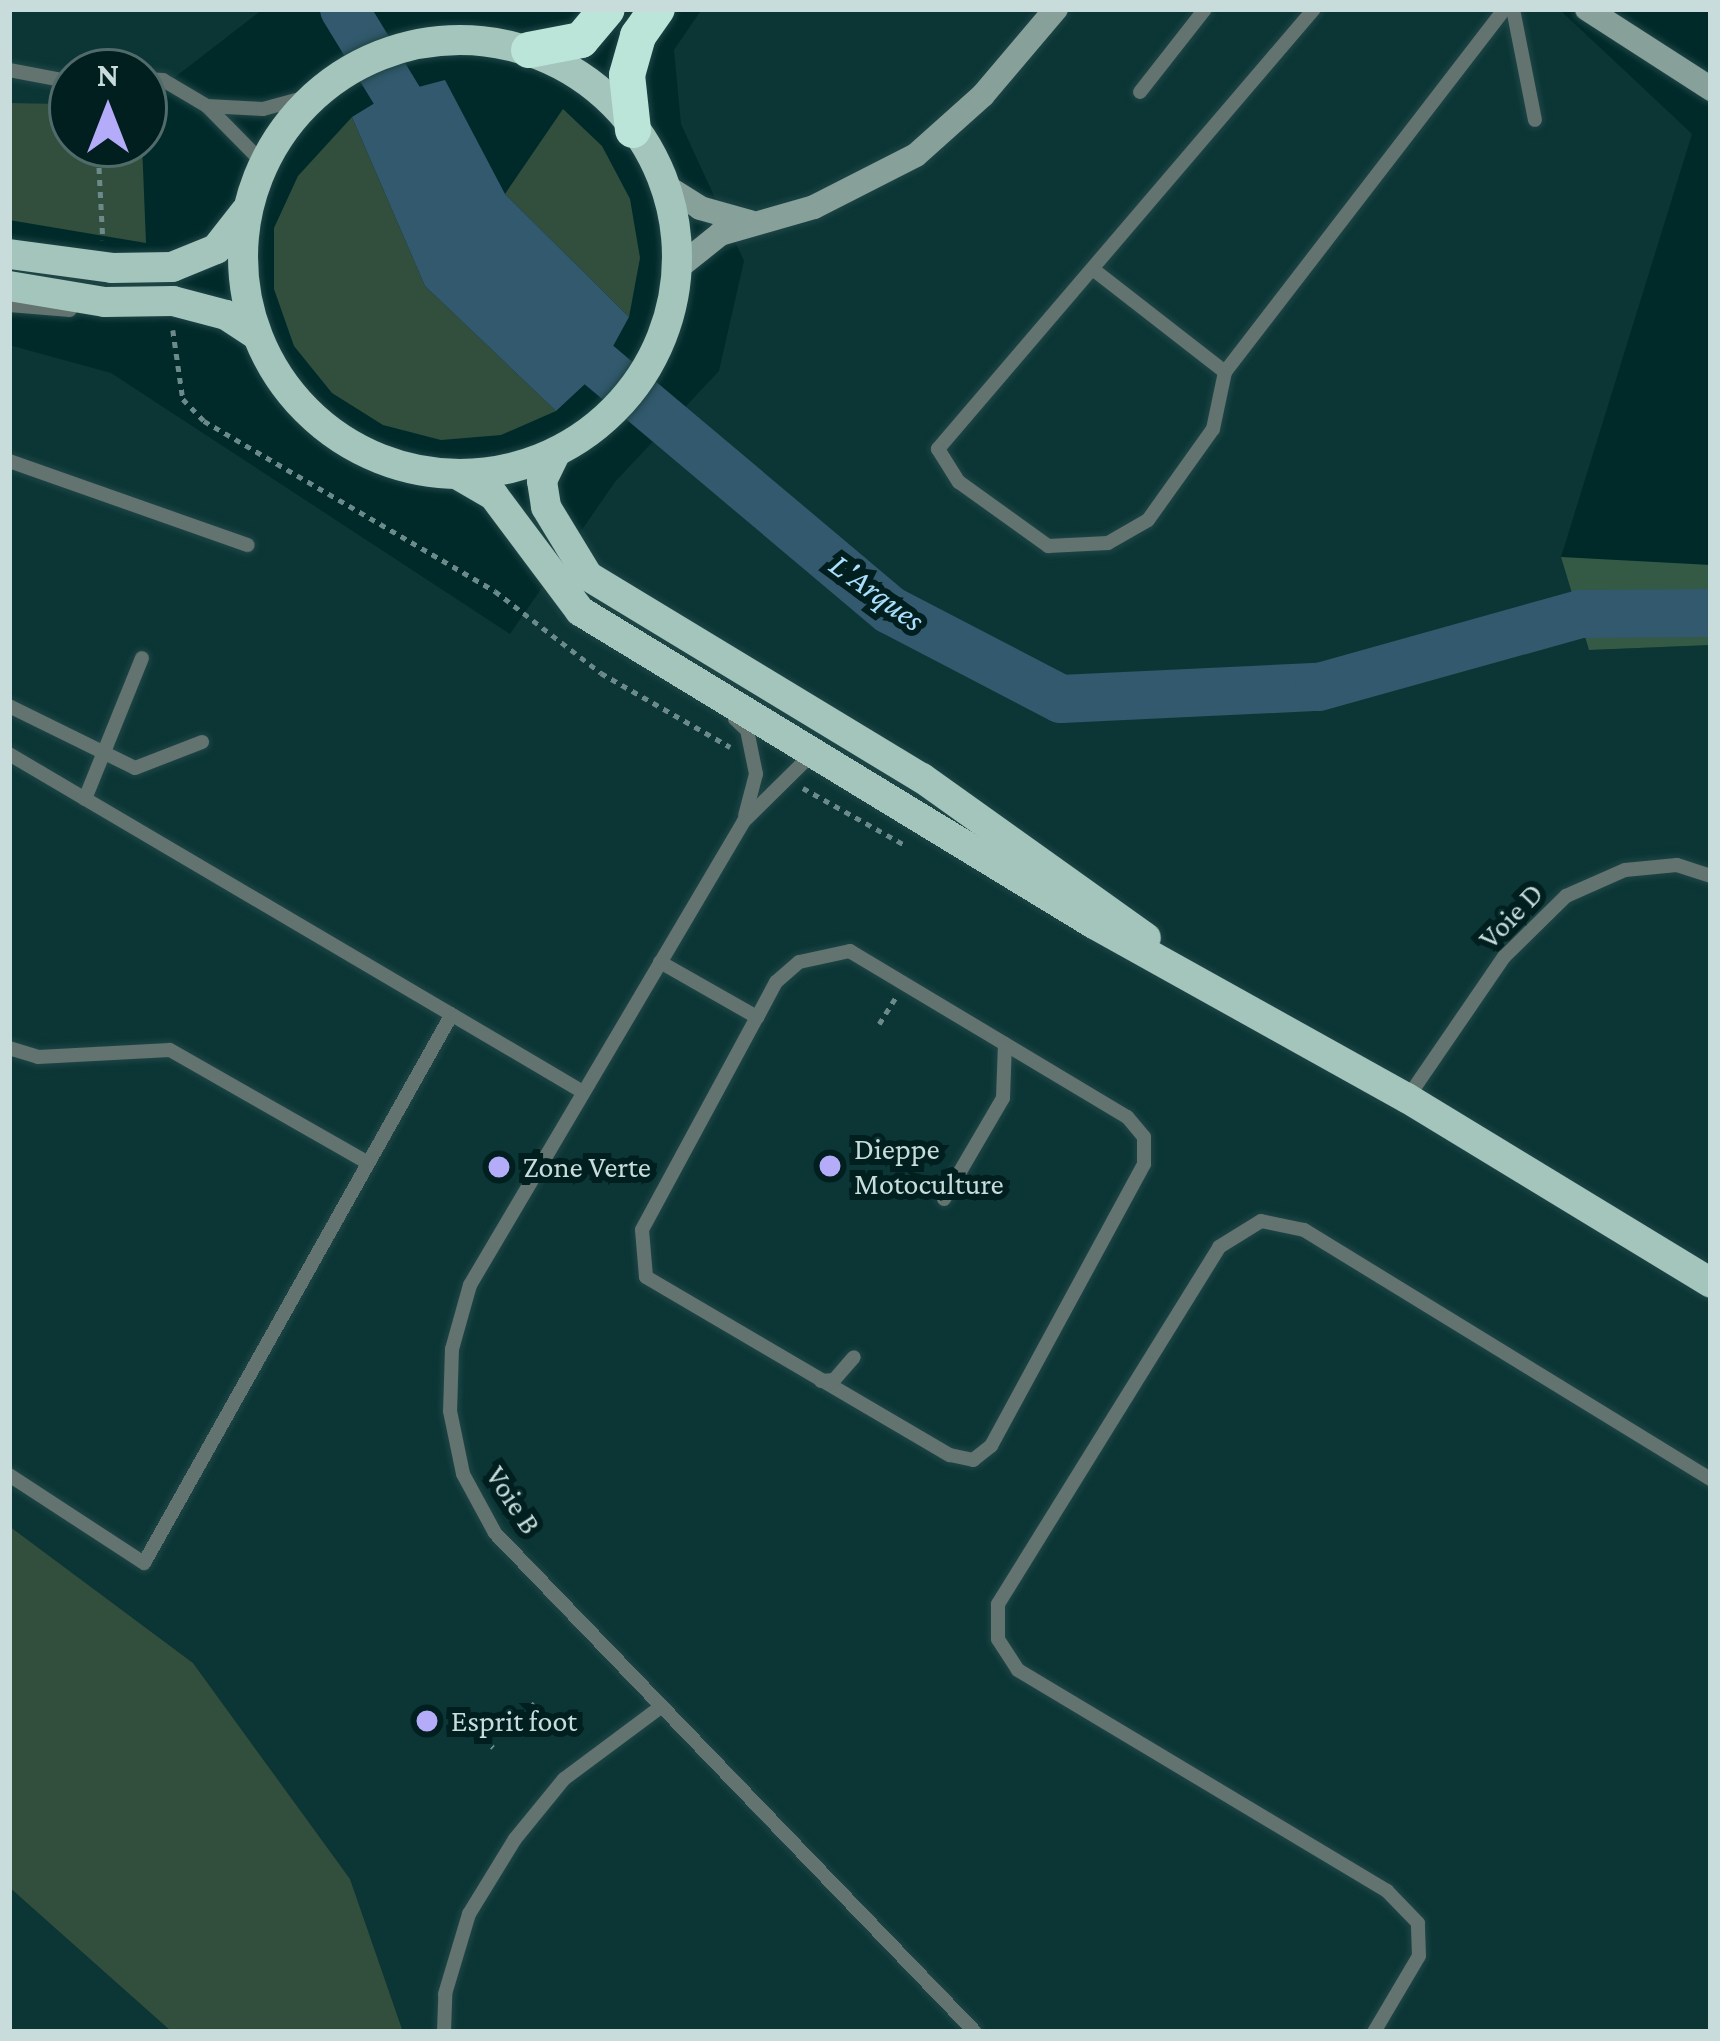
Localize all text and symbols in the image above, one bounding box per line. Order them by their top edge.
north arrow [48,48,168,168]
text: N [97,56,119,93]
water label: L'Arques [822,544,932,640]
street label: Voie D [1471,876,1551,956]
place label: Dieppe Motoculture [854,1131,1004,1202]
place label: Zone Verte [523,1149,651,1185]
marker: Dieppe Motoculture [817,1153,843,1179]
marker: Zone Verte [486,1154,512,1180]
street label: Voie B [478,1459,548,1541]
place label: Esprit foot [451,1703,577,1739]
marker: Esprit foot [414,1708,440,1734]

